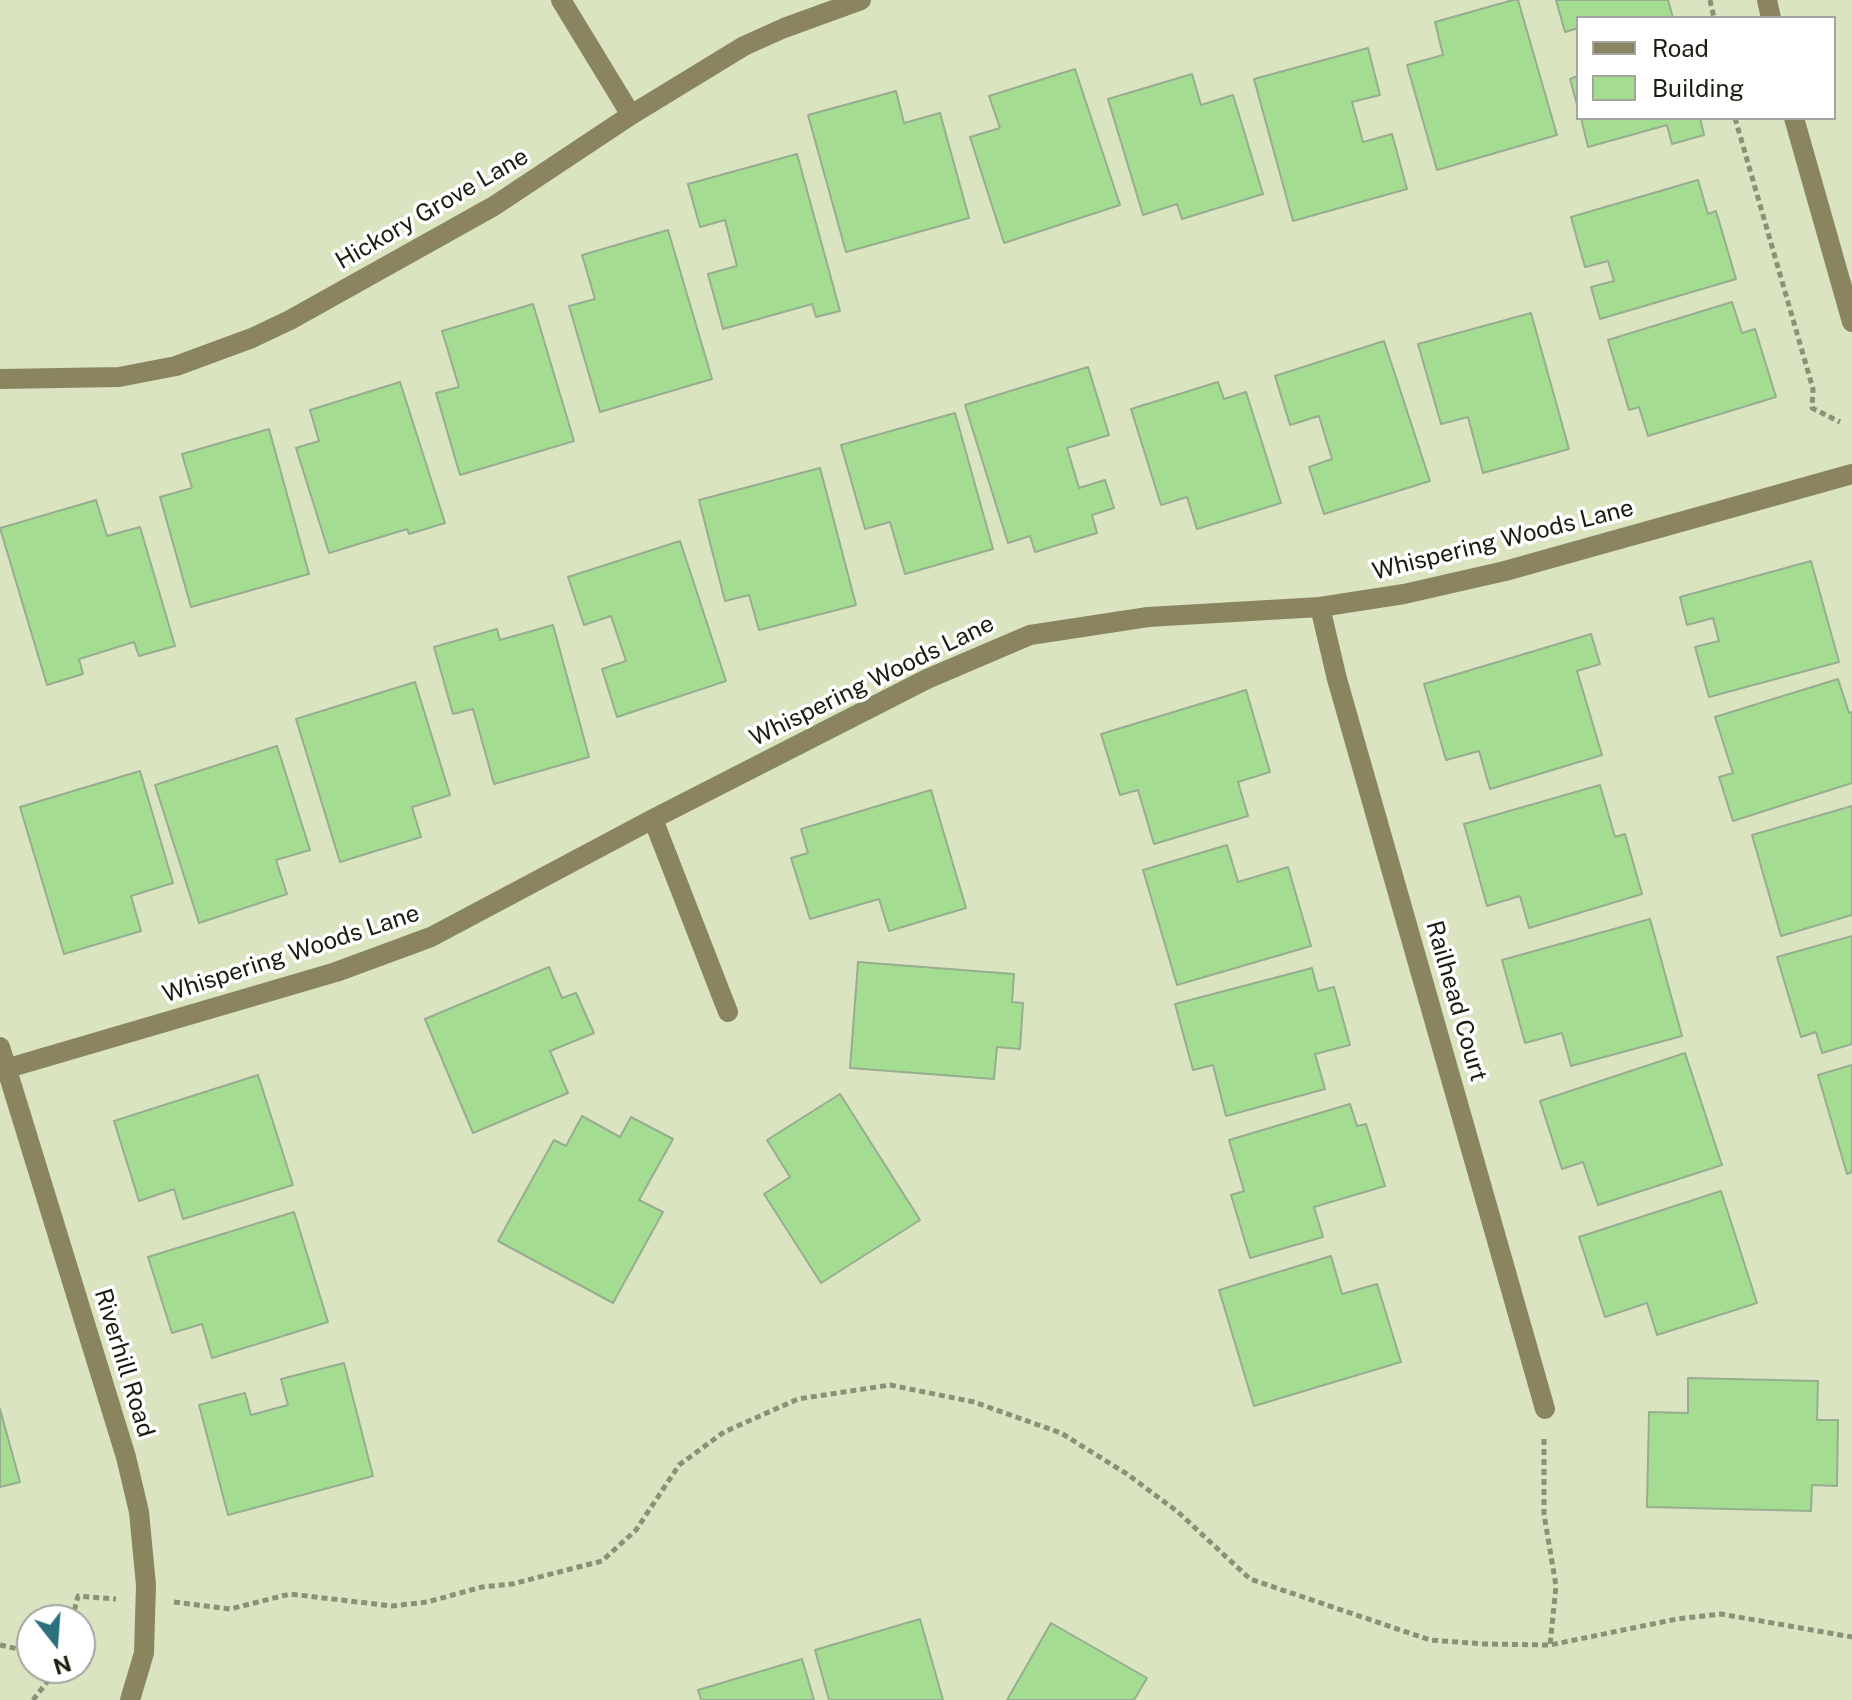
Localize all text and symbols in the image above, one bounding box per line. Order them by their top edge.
legend [1576,16,1836,120]
text: Road [1652,34,1709,62]
text: Building [1652,74,1744,102]
street label: Hickory Grove Lane [331,142,533,276]
street label: Whispering Woods Lane [1369,494,1637,586]
street label: Whispering Woods Lane [745,609,999,753]
street label: Whispering Woods Lane [159,899,423,1009]
street label: Railhead Court [1419,917,1493,1085]
street label: Riverhill Road [88,1285,160,1441]
north arrow [16,1604,96,1684]
text: N [50,1650,74,1680]

